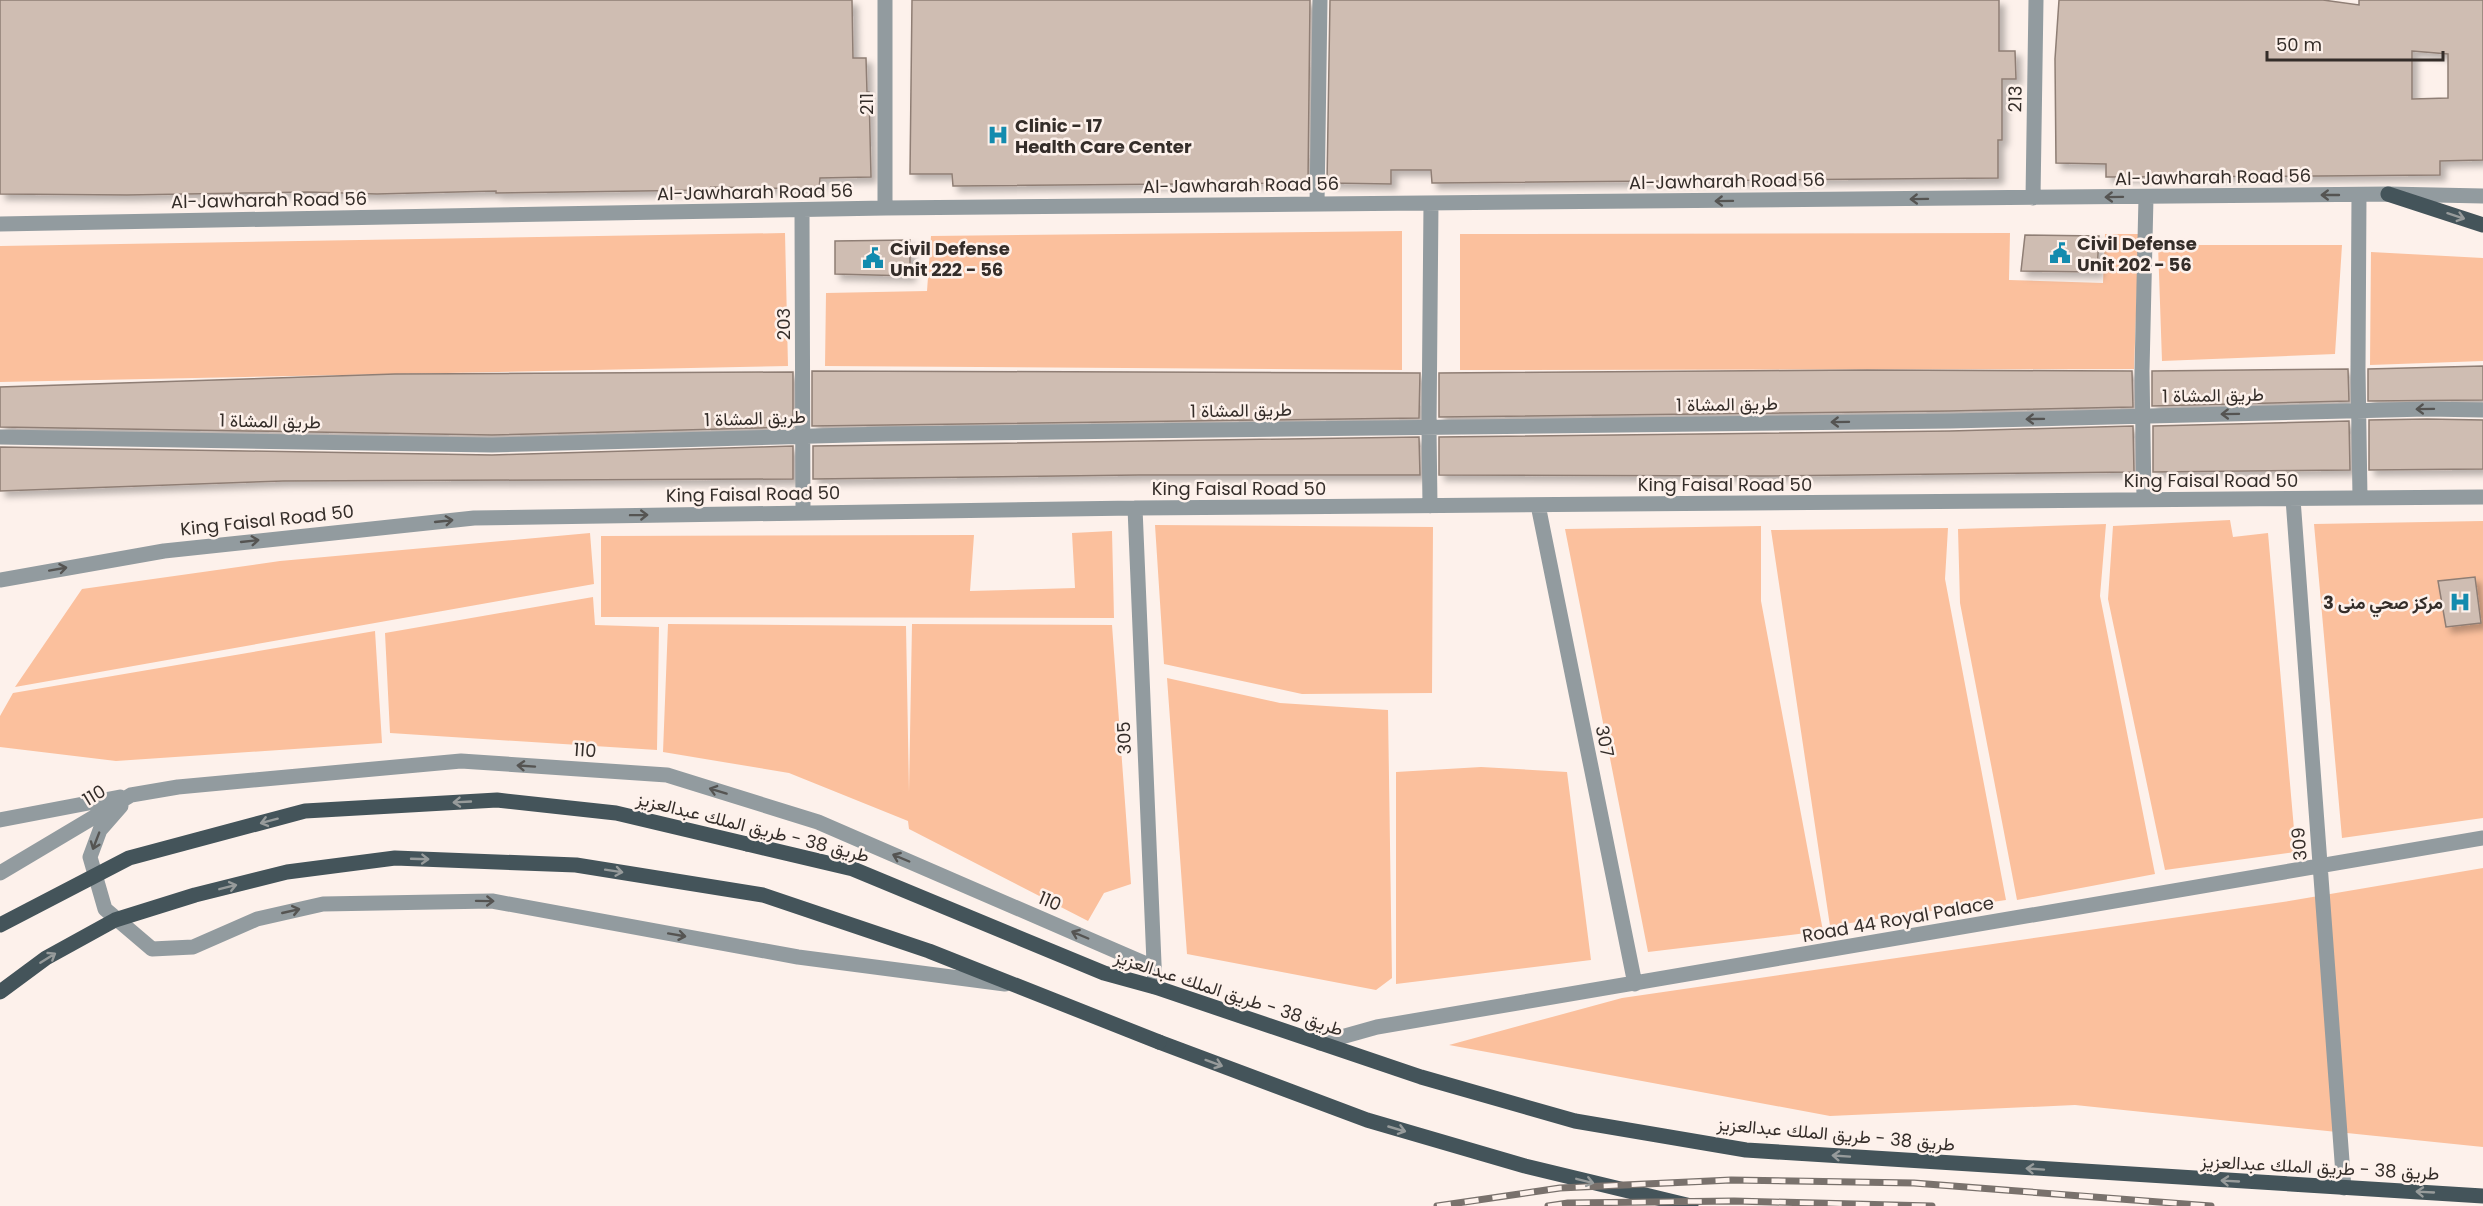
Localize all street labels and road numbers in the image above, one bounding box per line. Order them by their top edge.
street label: 213 [2002,85,2028,113]
street label: 211 [854,93,879,115]
street label: Al-Jawharah Road 56 [2115,163,2311,191]
street label: Al-Jawharah Road 56 [1629,167,1825,195]
street label: Al-Jawharah Road 56 [1143,171,1339,199]
street label: Al-Jawharah Road 56 [657,178,853,206]
street label: Al-Jawharah Road 56 [171,186,367,214]
street label: 203 [771,308,796,340]
street label: طريق المشاة 1 [2162,382,2264,408]
street label: طريق المشاة 1 [1676,391,1778,417]
street label: طريق المشاة 1 [1190,397,1292,423]
street label: طريق المشاة 1 [704,404,806,432]
street label: طريق المشاة 1 [219,408,321,434]
street label: King Faisal Road 50 [2124,468,2298,493]
street label: King Faisal Road 50 [1638,472,1812,497]
street label: King Faisal Road 50 [1152,476,1326,501]
street label: King Faisal Road 50 [666,480,840,508]
street label: King Faisal Road 50 [179,498,355,542]
street label: 305 [1111,721,1137,755]
street label: 307 [1590,723,1620,759]
street label: 110 [573,737,597,763]
street label: 110 [78,778,110,812]
street label: طريق 38 - طريق الملك عبدالعزيز [633,786,872,868]
street label: 309 [2285,827,2313,861]
street label: 110 [1035,885,1065,917]
street label: Road 44 Royal Palace [1800,890,1996,948]
street label: طريق 38 - طريق الملك عبدالعزيز [1111,944,1347,1042]
street label: طريق 38 - طريق الملك عبدالعزيز [1715,1111,1956,1157]
street label: طريق 38 - طريق الملك عبدالعزيز [2199,1148,2440,1186]

